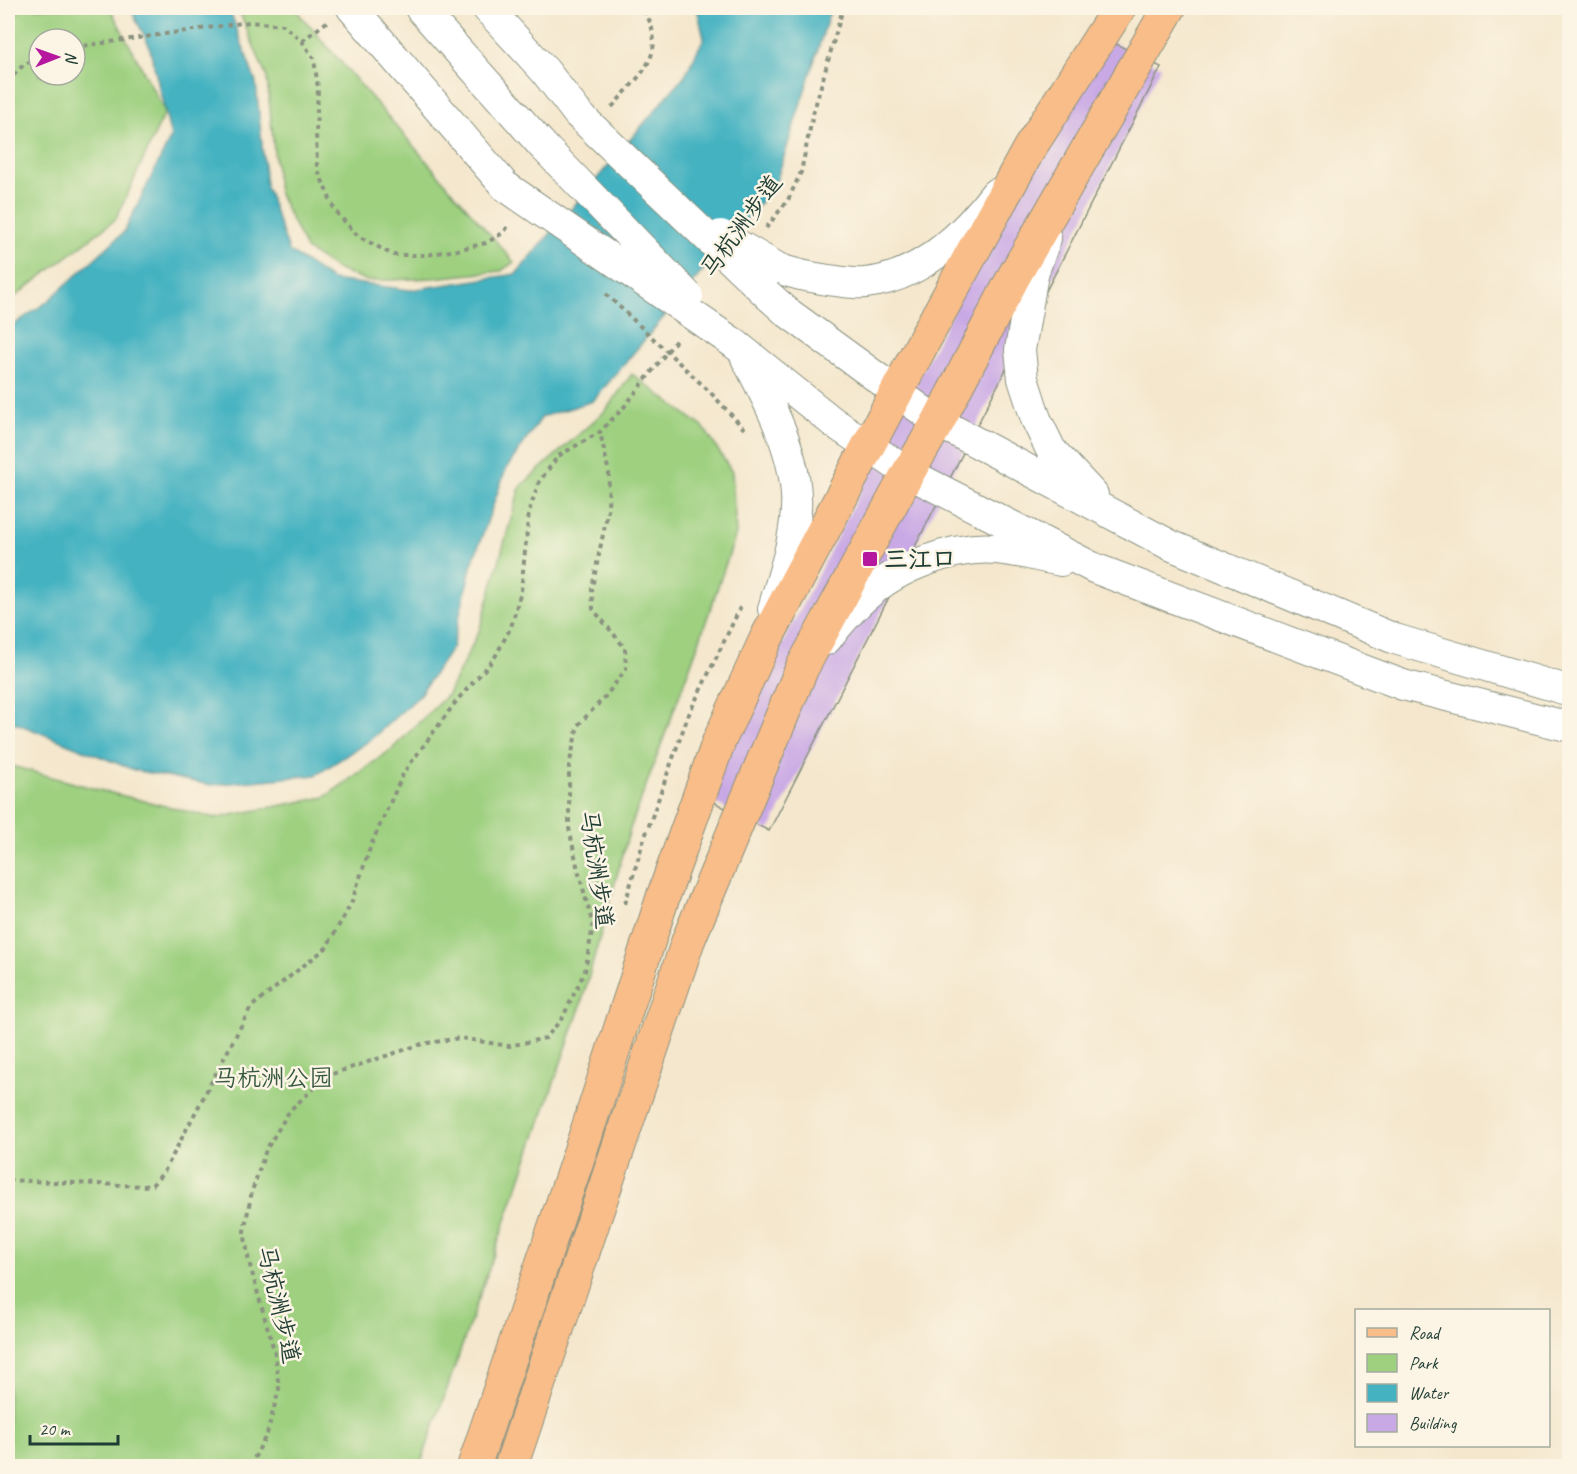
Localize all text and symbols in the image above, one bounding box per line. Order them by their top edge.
north arrow [27,27,87,87]
text: N [61,52,81,65]
street label: 马杭洲步道 [694,169,788,283]
place label: 三江口 [884,544,956,574]
marker: 三江口 [861,550,879,568]
street label: 马杭洲步道 [574,807,620,931]
park label: 马杭洲公园 [213,1063,333,1093]
street label: 马杭洲步道 [251,1242,307,1366]
legend [1355,1309,1550,1447]
text: Road [1409,1322,1442,1344]
text: Park [1409,1352,1439,1374]
text: Water [1409,1382,1450,1404]
scale bar [30,1408,118,1446]
text: Building [1409,1412,1458,1434]
text: 20 m [39,1418,72,1440]

